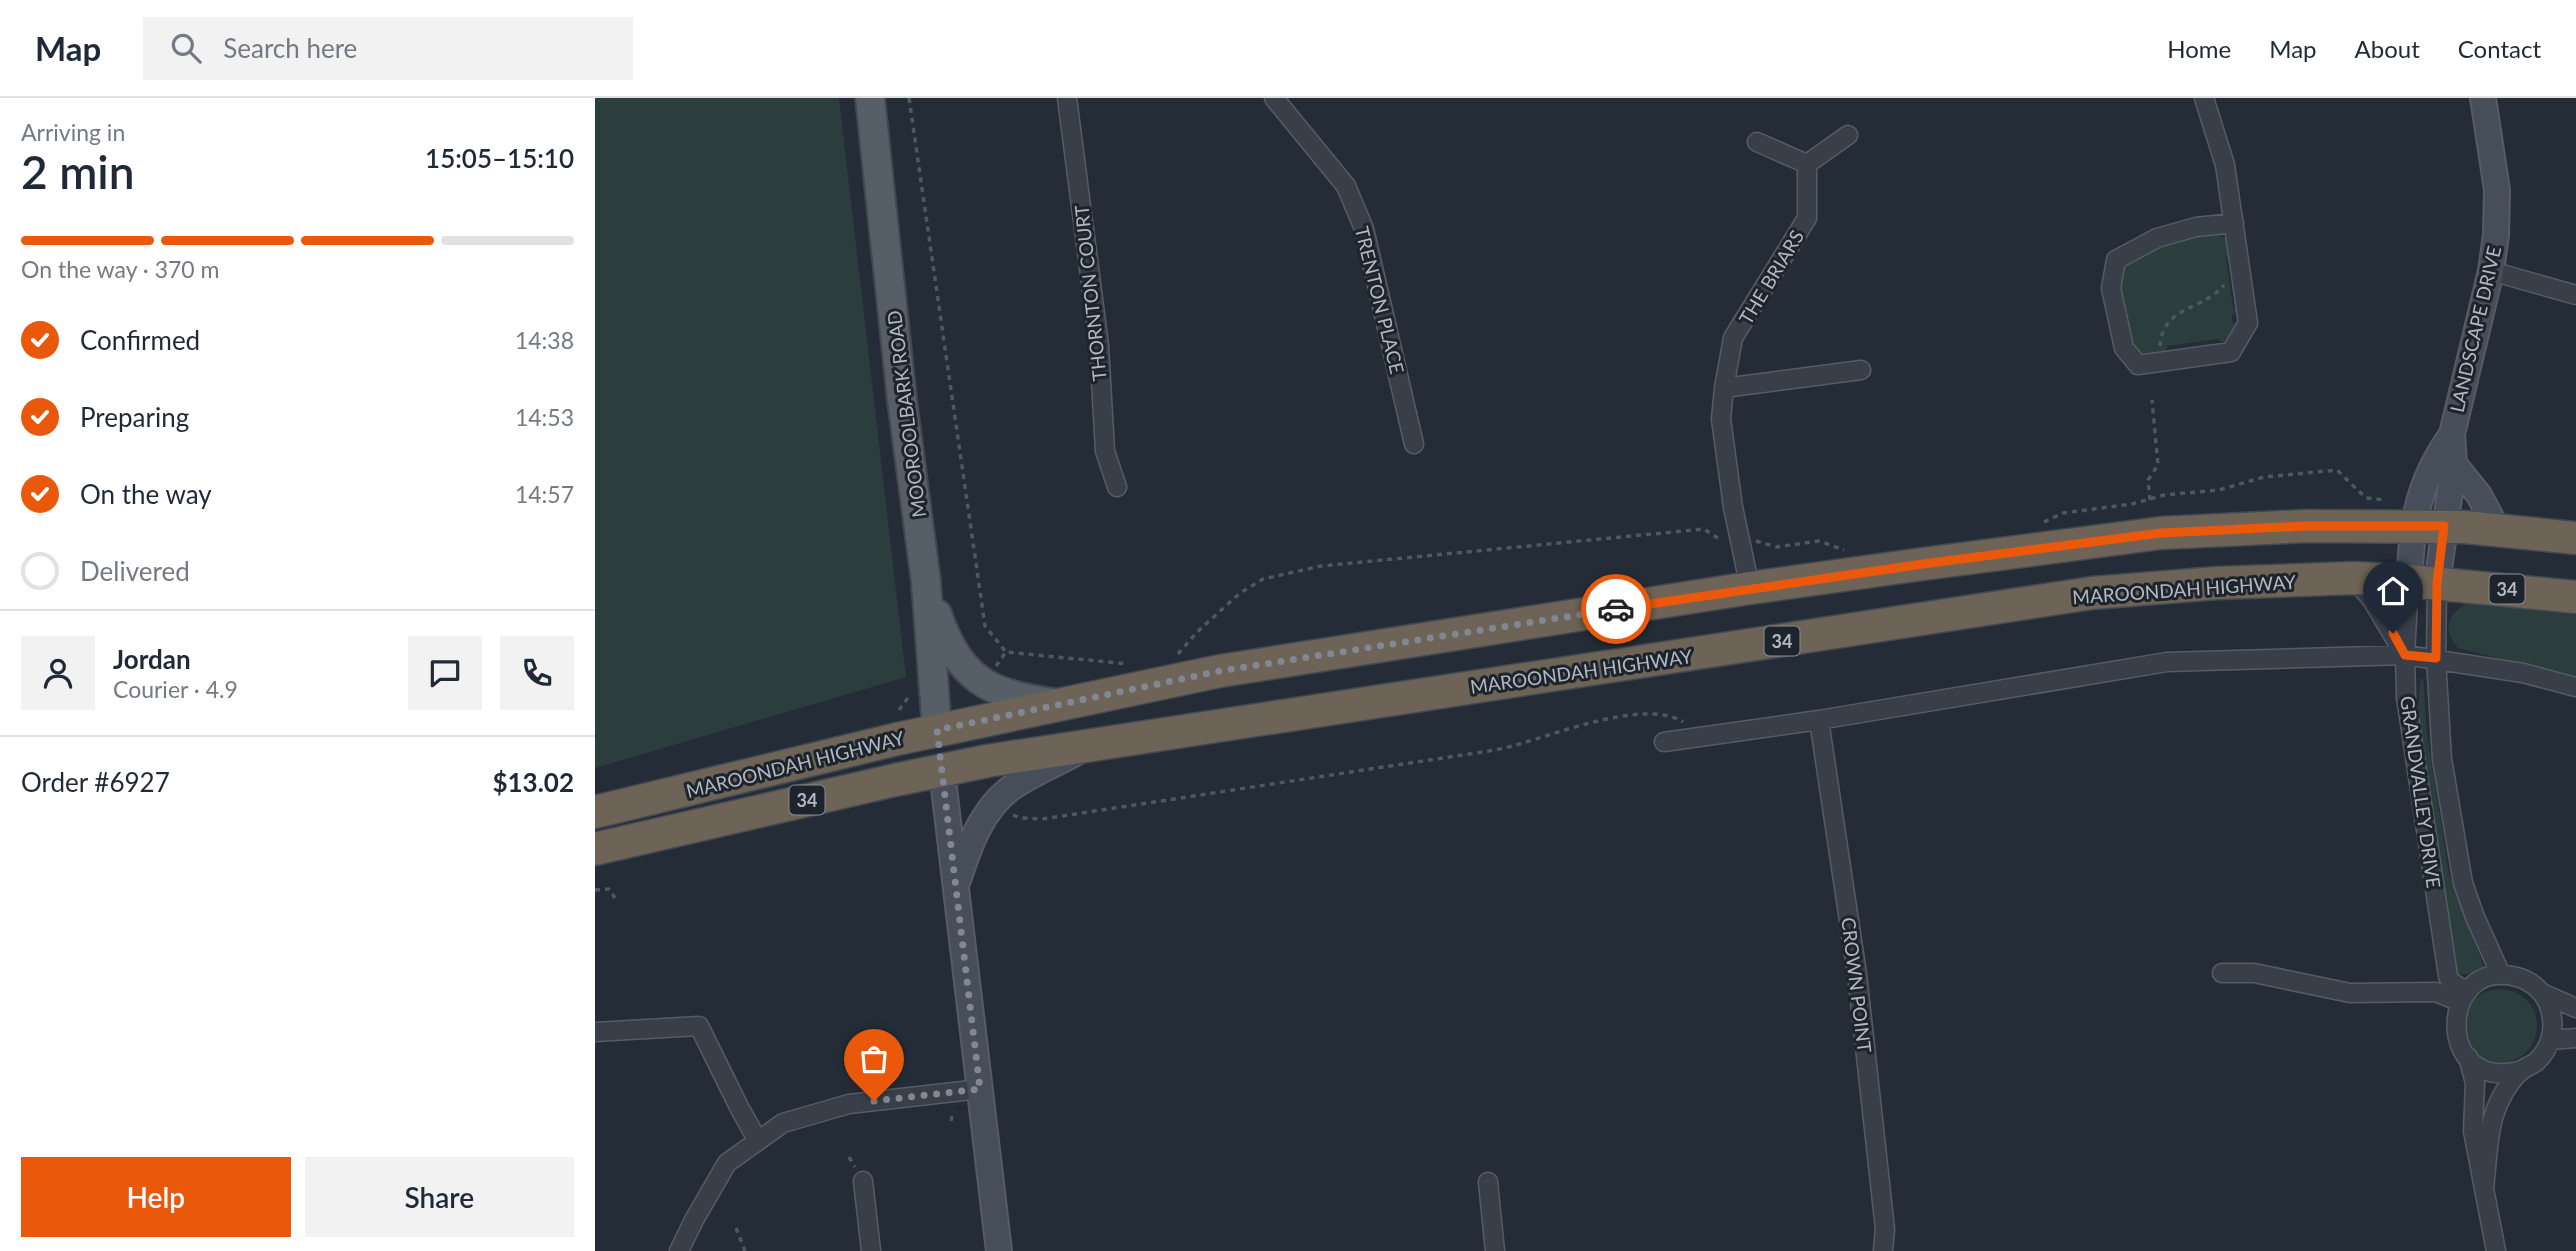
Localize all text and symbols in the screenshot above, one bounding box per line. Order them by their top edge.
search box [143,17,633,80]
text: Map [35,28,101,68]
icon: search [167,29,205,67]
text: Search here [223,32,357,64]
text: Home [2167,34,2231,63]
text: Map [2269,34,2317,63]
text: About [2355,34,2420,63]
text: Contact [2458,34,2541,63]
text: Arriving in [21,118,125,146]
text: 15:05–15:10 [425,142,574,174]
text: 2 min [21,144,135,199]
street label: THORNTON COURT [1069,204,1111,382]
street label: TRENTON PLACE [1351,224,1409,376]
street label: THE BRIARS [1734,226,1808,328]
street label: LANDSCAPE DRIVE [2445,243,2505,415]
text: On the way · 370 m [21,255,220,283]
street label: MOOROOLBARK ROAD [882,309,930,519]
icon: check [21,321,59,359]
text: Confirmed [80,324,200,356]
text: 14:38 [515,326,574,354]
icon: check [21,398,59,436]
text: Preparing [80,401,189,433]
text: 14:53 [515,403,574,431]
icon: check [21,475,59,513]
text: On the way [80,478,212,510]
text: 14:57 [515,480,574,508]
text: Delivered [80,555,190,587]
pin [2363,561,2423,633]
street label: MAROONDAH HIGHWAY [2071,570,2297,608]
icon: home [2374,572,2412,610]
courier [1581,574,1651,644]
road number: 34 [2490,574,2525,603]
icon: car [1597,590,1635,628]
road number: 34 [1765,626,1799,656]
button: person [21,636,95,710]
button: chat [408,636,482,710]
button: phone [500,636,574,710]
text: Jordan [113,643,191,675]
street label: MAROONDAH HIGHWAY [1468,644,1694,698]
text: Courier · 4.9 [113,675,238,703]
street label: GRANDVALLEY DRIVE [2396,694,2446,890]
street label: MAROONDAH HIGHWAY [684,726,907,802]
text: Order #6927 [21,766,170,798]
text: $13.02 [492,766,574,798]
road number: 34 [789,786,825,814]
street label: CROWN POINT [1837,916,1877,1054]
pin [844,1029,904,1101]
icon: bag [855,1040,893,1078]
button: Help [21,1157,291,1237]
button: Share [305,1157,574,1237]

